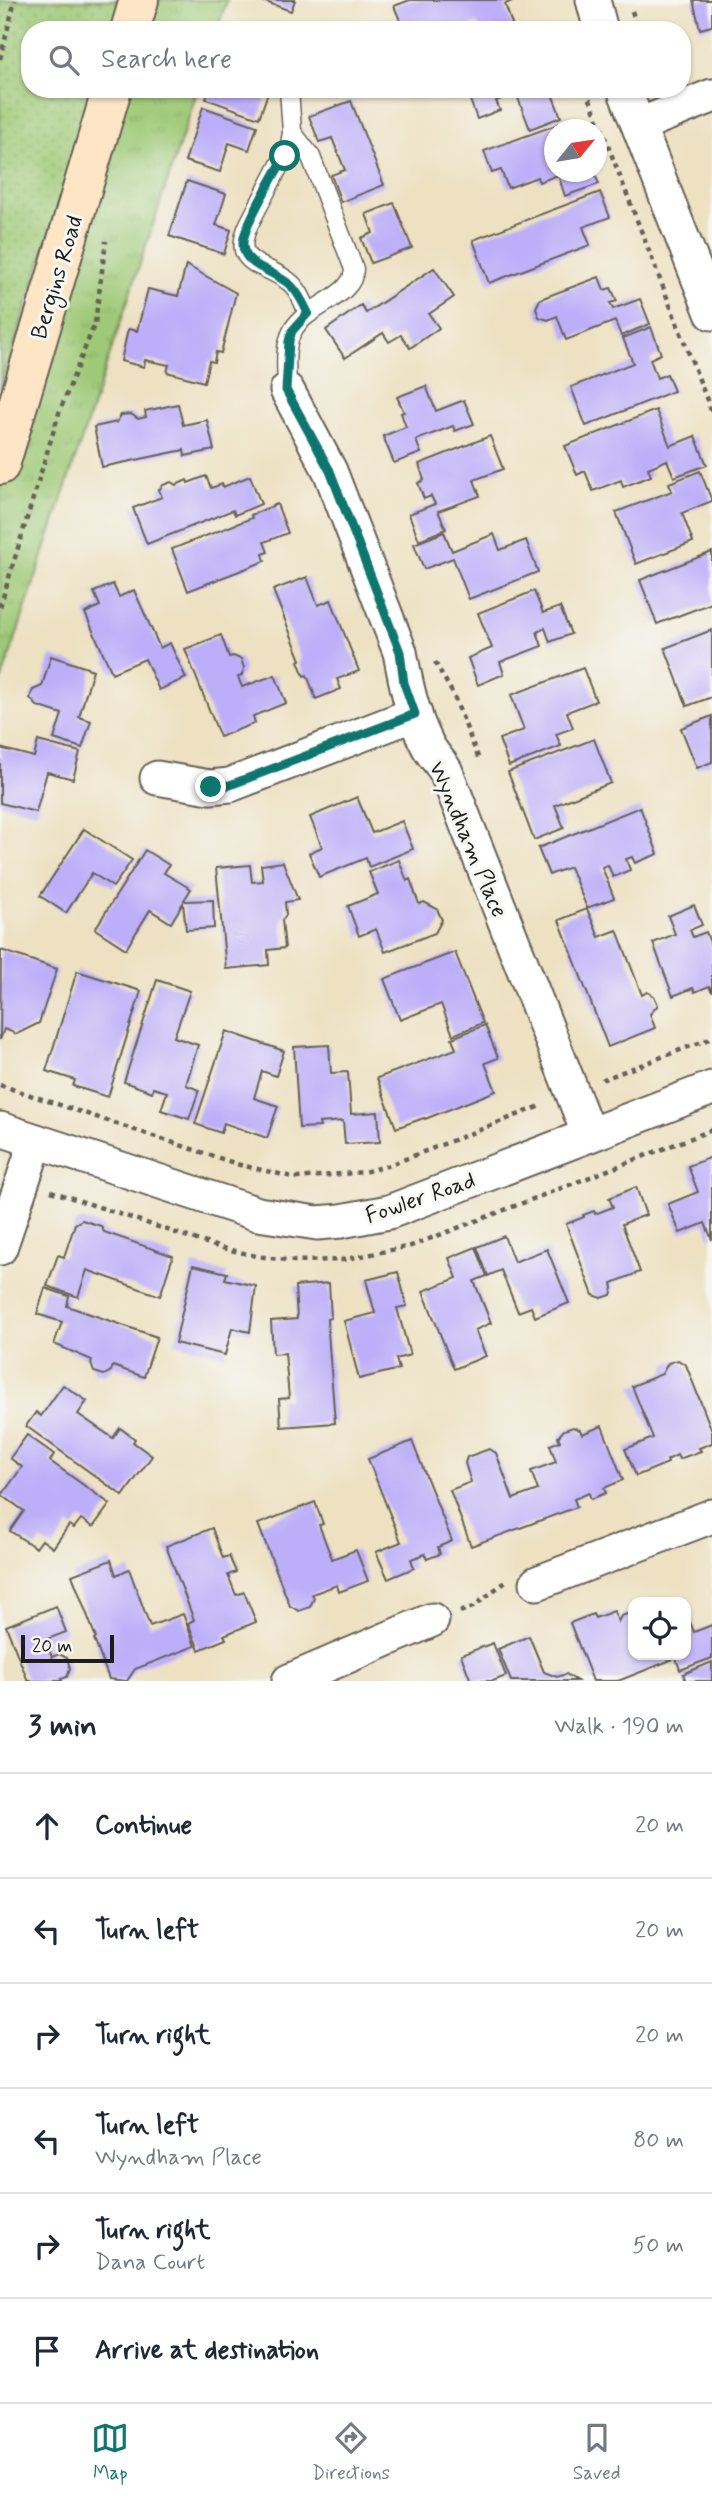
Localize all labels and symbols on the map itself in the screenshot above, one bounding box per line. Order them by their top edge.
north arrow [544,119,607,182]
route start [269,140,300,171]
street label: Bergins Road [25,212,93,344]
street label: Wyndham Place [421,757,514,922]
route end [195,771,226,802]
street label: Fowler Road [362,1166,480,1232]
scale bar [21,1632,114,1664]

